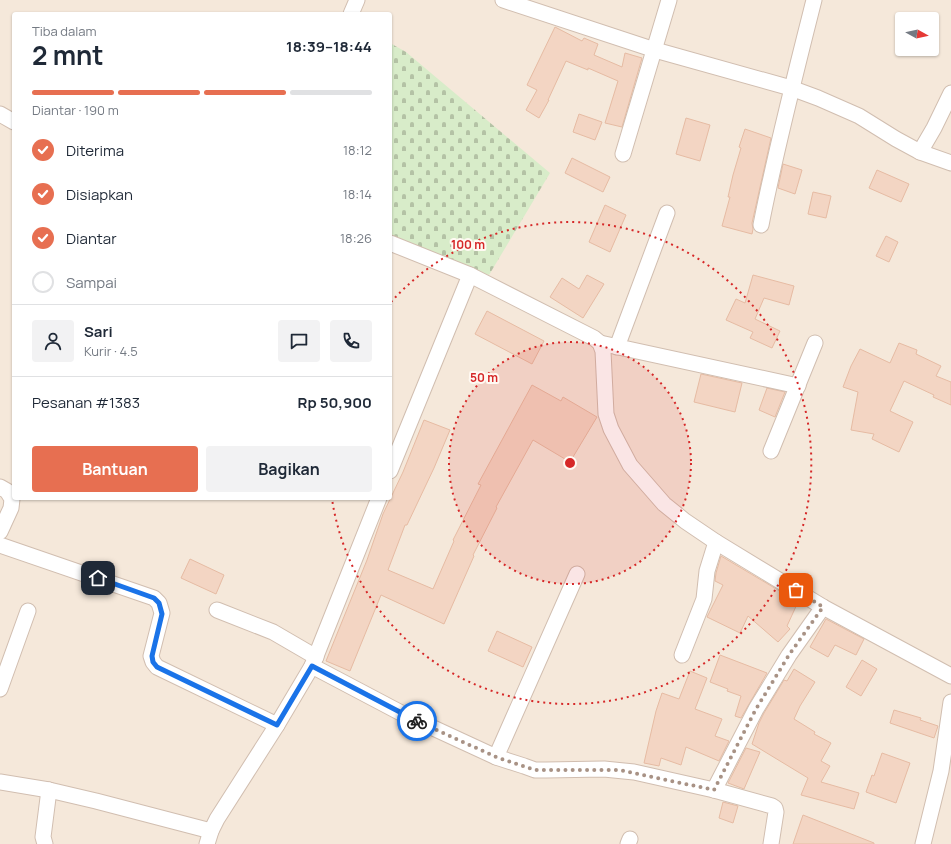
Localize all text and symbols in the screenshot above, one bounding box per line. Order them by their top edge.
north arrow [895,12,939,56]
map controls [895,12,939,56]
text: Tiba dalam [32,22,97,40]
text: 18:39–18:44 [286,36,372,57]
text: 2 mnt [32,37,104,73]
text: Diantar · 190 m [32,101,119,119]
icon: check [32,139,54,161]
text: Diterima [66,140,124,161]
text: 18:12 [343,141,372,159]
icon: check [32,183,54,205]
text: Disiapkan [66,184,133,205]
text: 18:14 [343,185,372,203]
icon: check [32,227,54,249]
text: Diantar [66,228,117,249]
text: 18:26 [340,229,372,247]
text: 100 m [451,236,485,253]
text: Sampai [66,272,117,293]
button: person [32,320,74,362]
button: chat [278,320,320,362]
button: phone [330,320,372,362]
text: Sari [84,321,113,342]
text: Kurir · 4.5 [84,342,138,360]
text: 50 m [470,369,498,386]
text: Pesanan #1383 [32,392,140,413]
text: Rp 50,900 [298,392,372,413]
button: Bantuan [32,446,198,492]
button: Bagikan [206,446,372,492]
centre of rings [563,456,577,470]
pin [81,561,115,595]
icon: home [87,567,109,589]
pin [779,573,813,607]
icon: bag [785,579,807,601]
courier [397,701,437,741]
icon: bike [406,710,428,732]

